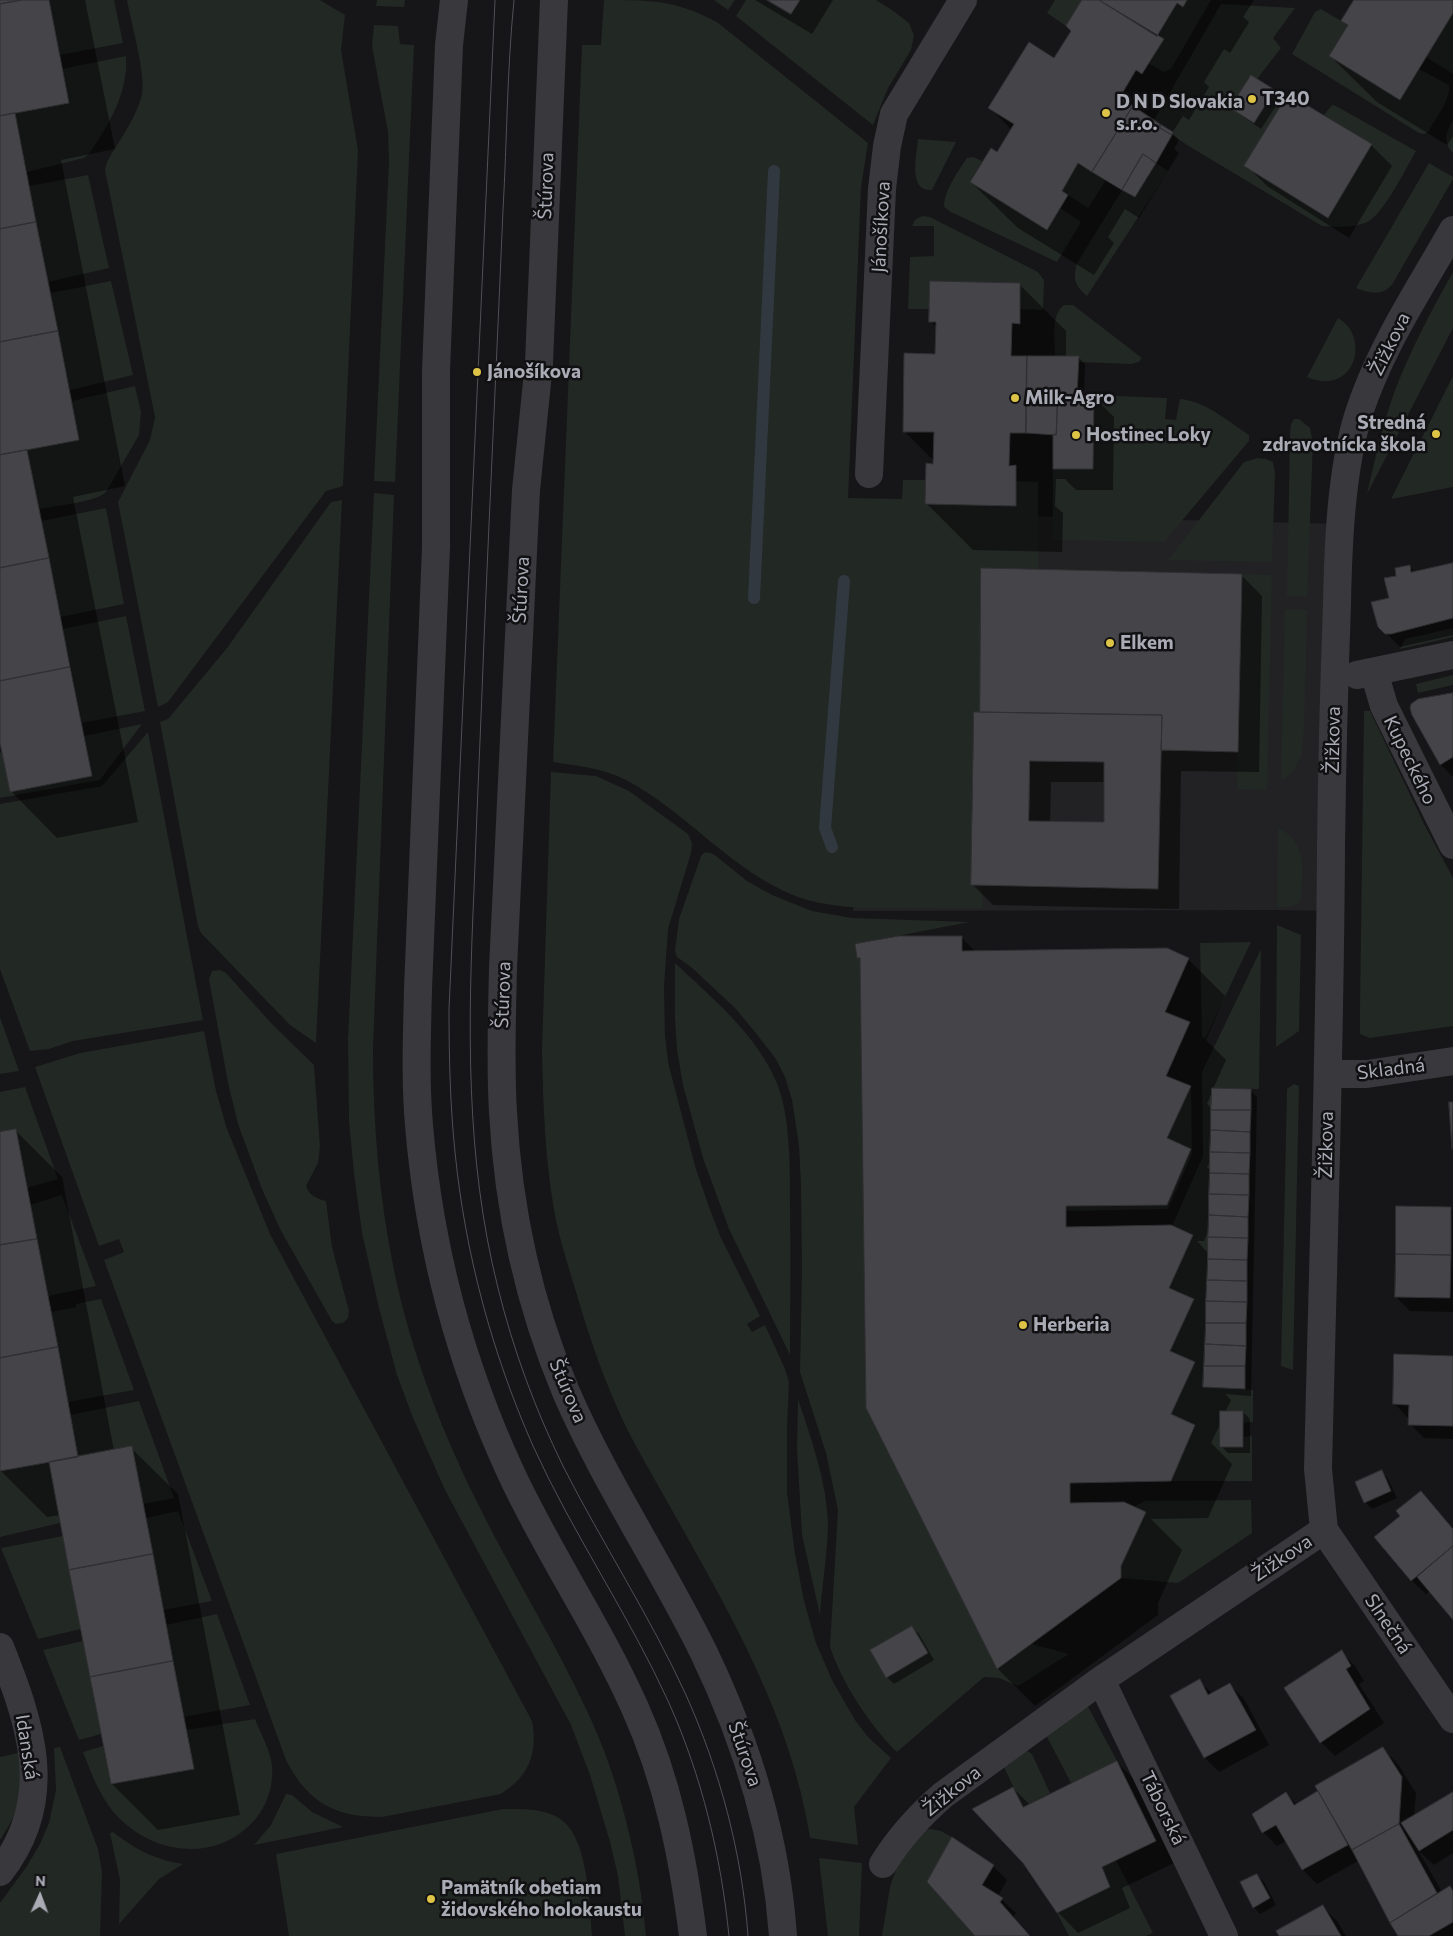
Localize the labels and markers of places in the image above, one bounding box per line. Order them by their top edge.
place label: T340 [1262,88,1310,110]
place label: D N D Slovakia s.r.o. [1116,91,1243,135]
marker: T340 [1246,93,1258,105]
marker: D N D Slovakia s.r.o. [1100,107,1112,119]
place label: Jánošíkova [487,361,581,383]
marker: Jánošíkova [471,366,483,378]
place label: Milk-Agro [1025,387,1115,409]
marker: Milk-Agro [1009,392,1021,404]
place label: Stredná zdravotnícka škola [1263,412,1426,456]
place label: Hostinec Loky [1086,424,1211,446]
marker: Stredná zdravotnícka škola [1430,428,1442,440]
marker: Hostinec Loky [1070,429,1082,441]
place label: Elkem [1120,632,1173,654]
marker: Elkem [1104,637,1116,649]
place label: Herberia [1033,1314,1109,1336]
marker: Herberia [1017,1319,1029,1331]
place label: Pamätník obetiam židovského holokaustu [441,1877,642,1921]
marker: Pamätník obetiam židovského holokaustu [425,1893,437,1905]

